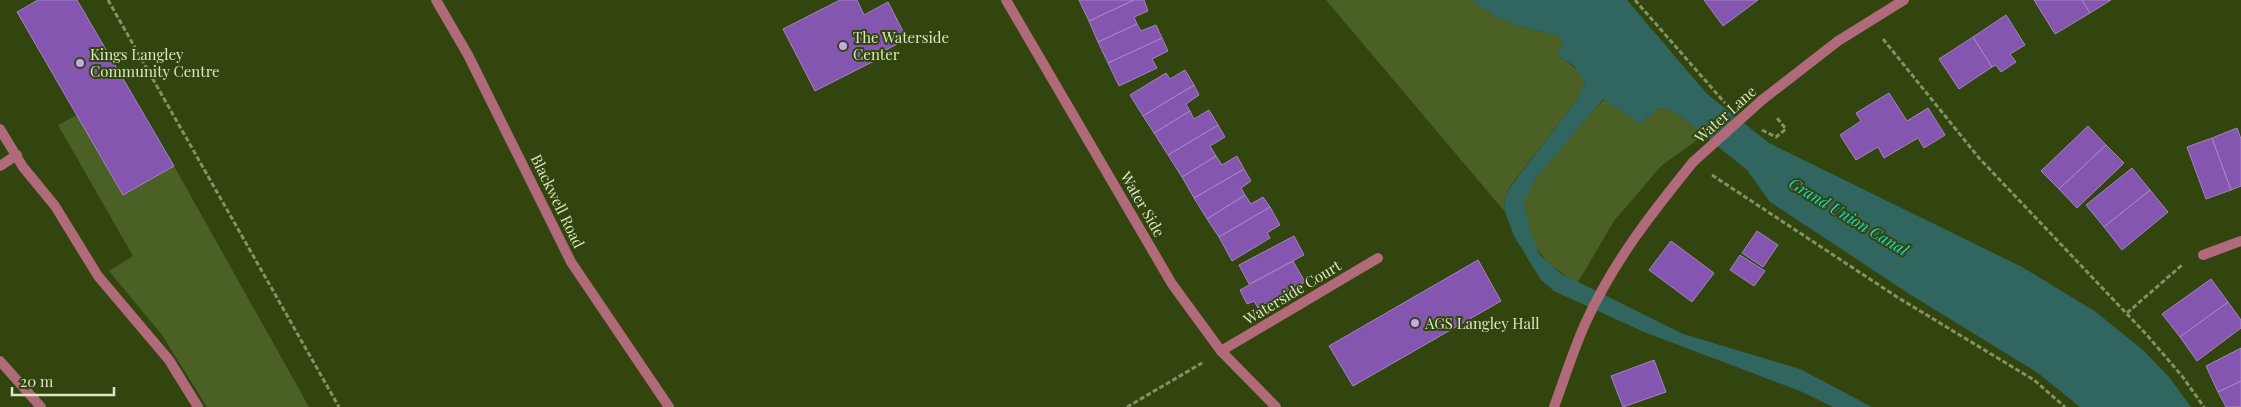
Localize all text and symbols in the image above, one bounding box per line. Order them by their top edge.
place label: The Waterside Center [853,27,949,64]
marker: The Waterside Center [837,40,849,52]
place label: Kings Langley Community Centre [90,44,220,81]
marker: Kings Langley Community Centre [74,57,86,69]
street label: Water Lane [1689,81,1760,148]
street label: Blackwell Road [527,151,589,251]
street label: Water Side [1116,167,1170,240]
water label: Grand Union Canal [1786,172,1913,260]
street label: Waterside Court [1239,255,1345,329]
place label: AGS Langley Hall [1424,313,1540,333]
marker: AGS Langley Hall [1409,317,1421,329]
scale bar [12,364,115,396]
text: 20 m [20,371,54,391]

